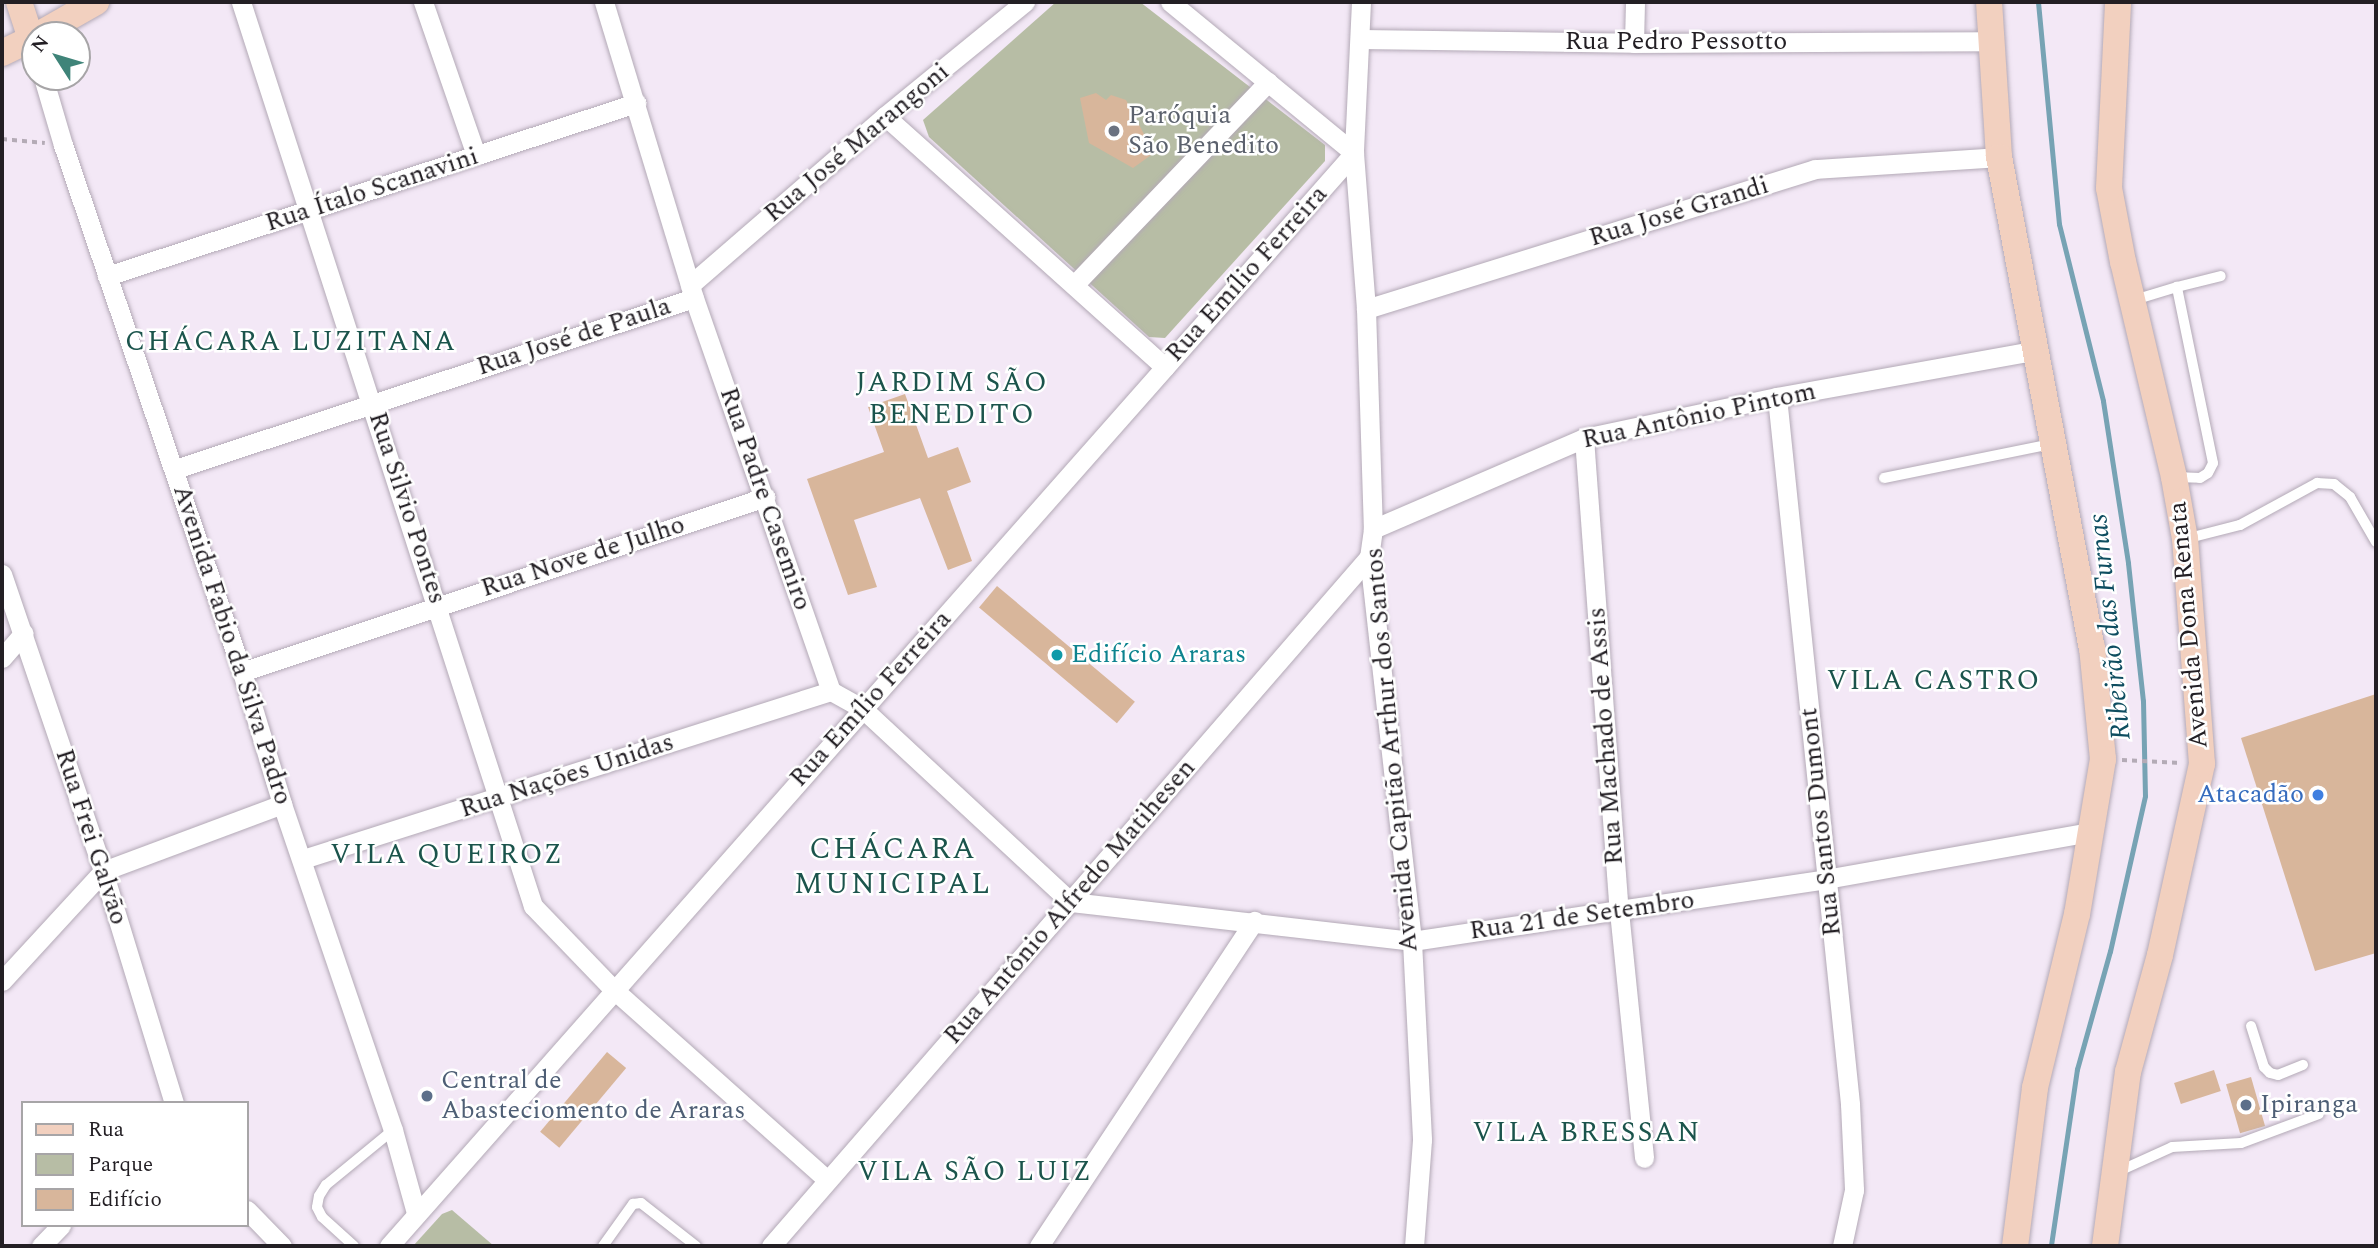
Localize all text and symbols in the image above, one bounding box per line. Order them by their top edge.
north arrow [21,21,91,91]
street label: Rua Pedro Pessotto [1565,26,1787,58]
text: N [24,29,57,59]
street label: Rua José Marangoni [758,56,956,230]
place label: Paróquia São Benedito [1128,100,1279,162]
marker: Paróquia São Benedito [1106,123,1122,139]
street label: Rua Ítalo Scanavini [262,141,482,239]
street label: Rua José Grandi [1585,170,1773,254]
street label: Rua Emílio Ferreira [1159,179,1335,369]
street label: Rua José de Paula [473,291,675,383]
district label: CHÁCARA LUZITANA [127,325,455,359]
district label: JARDIM SÃO BENEDITO [857,366,1047,432]
street label: Rua Antônio Pintom [1579,376,1819,456]
street label: Rua Padre Casemiro [712,383,818,615]
street label: Rua Silvio Pontes [361,408,453,608]
street label: Avenida Fabio da Silva Padro [165,481,299,809]
street label: Avenida Dona Renata [2163,500,2215,750]
street label: Rua Nove de Julho [477,509,689,605]
water label: Ribeirão das Furnas [2081,512,2139,742]
street label: Avenida Capitão Arthur dos Santos [1359,546,1425,954]
street label: Rua Emílio Ferreira [783,604,959,794]
street label: Rua Machado de Assis [1581,606,1631,866]
place label: Edifício Araras [1071,639,1246,671]
marker: Edifício Araras [1049,647,1065,663]
district label: VILA CASTRO [1828,664,2040,698]
street label: Rua Santos Dumont [1793,706,1849,938]
street label: Rua Nações Unidas [456,727,678,825]
street label: Rua Frei Galvão [48,745,134,929]
street label: Rua Antônio Alfredo Matihesen [938,753,1202,1051]
place label: Atacadão [2197,779,2304,811]
marker: Atacadão [2310,787,2326,803]
district label: CHÁCARA MUNICIPAL [795,831,991,902]
district label: VILA QUEIROZ [332,838,562,872]
street label: Rua 21 de Setembro [1468,885,1696,947]
place label: Central de Abasteciomento de Araras [441,1065,746,1126]
marker: Central de Abasteciomento de Araras [419,1088,435,1104]
place label: Ipiranga [2260,1089,2358,1121]
marker: Ipiranga [2238,1097,2254,1113]
legend [21,1101,248,1227]
text: Rua [88,1114,124,1146]
district label: VILA BRESSAN [1474,1116,1700,1150]
text: Parque [88,1149,153,1181]
district label: VILA SÃO LUIZ [859,1155,1091,1189]
text: Edifício [88,1184,162,1216]

